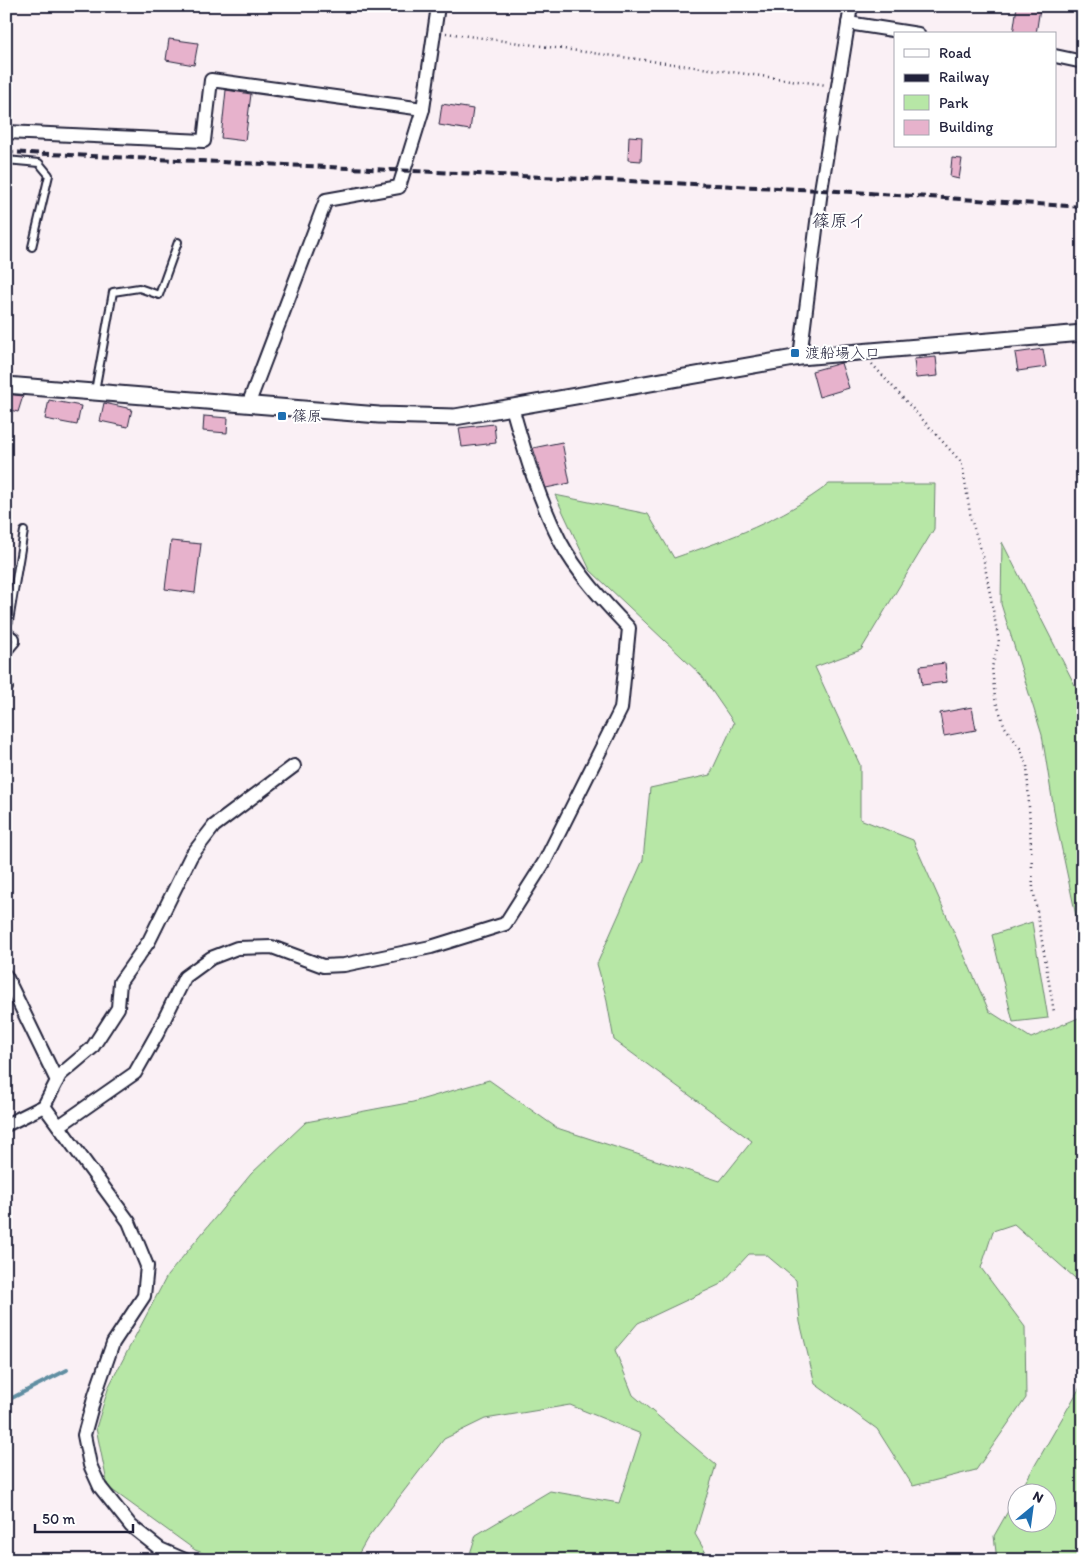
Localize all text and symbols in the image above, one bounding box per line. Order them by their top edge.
legend [894,32,1056,148]
text: Road [939,44,972,62]
text: Railway [939,68,989,86]
text: Park [939,94,969,112]
text: Building [939,118,993,136]
district label: 篠原イ [812,210,866,232]
place label: 渡船場入口 [805,344,880,362]
marker: 渡船場入口 [789,347,801,359]
place label: 篠原 [292,407,322,425]
marker: 篠原 [276,410,288,422]
north arrow [1006,1484,1056,1534]
text: N [1030,1487,1046,1507]
scale bar [35,1501,132,1533]
text: 50 m [42,1510,75,1528]

